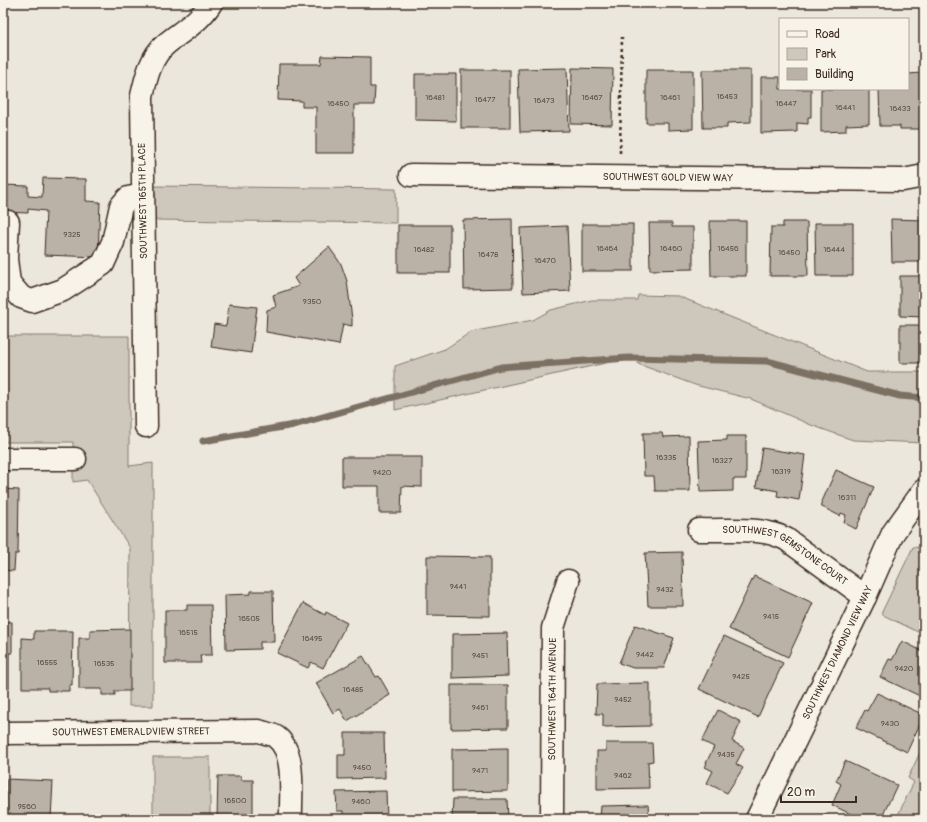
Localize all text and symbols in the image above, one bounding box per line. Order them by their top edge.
legend [779,18,909,90]
text: Road [815,27,840,42]
text: Park [815,47,836,62]
text: Building [815,67,854,82]
house number: 16453 [716,92,738,101]
house number: 16481 [425,93,445,102]
house number: 16467 [581,93,603,102]
house number: 16461 [660,93,680,102]
house number: 16477 [475,95,496,104]
house number: 16473 [533,96,555,105]
house number: 16450 [327,99,350,108]
house number: 16447 [775,99,797,108]
house number: 16441 [835,103,855,112]
house number: 16433 [889,104,911,113]
street label: SOUTHWEST 165TH PLACE [136,143,150,259]
street label: SOUTHWEST GOLD VIEW WAY [603,171,733,184]
house number: 9325 [63,230,81,239]
house number: 16464 [596,244,618,253]
house number: 16460 [660,244,683,253]
house number: 16456 [717,244,739,253]
house number: 16482 [414,245,435,254]
house number: 16444 [823,245,845,254]
house number: 16450 [778,248,801,257]
house number: 16478 [478,250,498,259]
house number: 16470 [534,256,557,265]
house number: 9350 [303,297,322,306]
house number: 16335 [655,453,677,462]
house number: 16327 [712,456,733,465]
house number: 16319 [771,467,791,476]
house number: 9420 [373,468,392,477]
house number: 16311 [838,493,856,502]
street label: SOUTHWEST GEMSTONE COURT [722,524,850,588]
house number: 9441 [450,582,466,591]
street label: SOUTHWEST DIAMOND VIEW WAY [800,584,875,722]
house number: 9432 [656,585,674,594]
house number: 9415 [763,612,779,621]
house number: 16505 [238,614,260,623]
house number: 16515 [178,628,198,637]
house number: 16495 [302,634,322,643]
street label: SOUTHWEST 164TH AVENUE [546,638,559,760]
house number: 9442 [636,650,654,659]
house number: 9451 [472,651,488,660]
house number: 16555 [37,658,57,667]
house number: 16535 [94,659,114,668]
house number: 9420 [895,664,914,673]
house number: 9425 [732,672,750,681]
house number: 16485 [343,685,363,694]
house number: 9452 [614,695,632,704]
house number: 9461 [472,703,488,712]
house number: 9430 [881,719,900,728]
street label: SOUTHWEST EMERALDVIEW STREET [52,725,210,739]
house number: 9435 [717,750,735,759]
house number: 9450 [353,763,372,772]
house number: 9471 [472,766,488,775]
house number: 9462 [614,771,632,780]
scale bar [781,778,856,804]
text: 20 m [787,785,816,800]
house number: 16500 [223,796,247,805]
house number: 9460 [352,797,371,806]
house number: 9560 [18,802,37,811]

